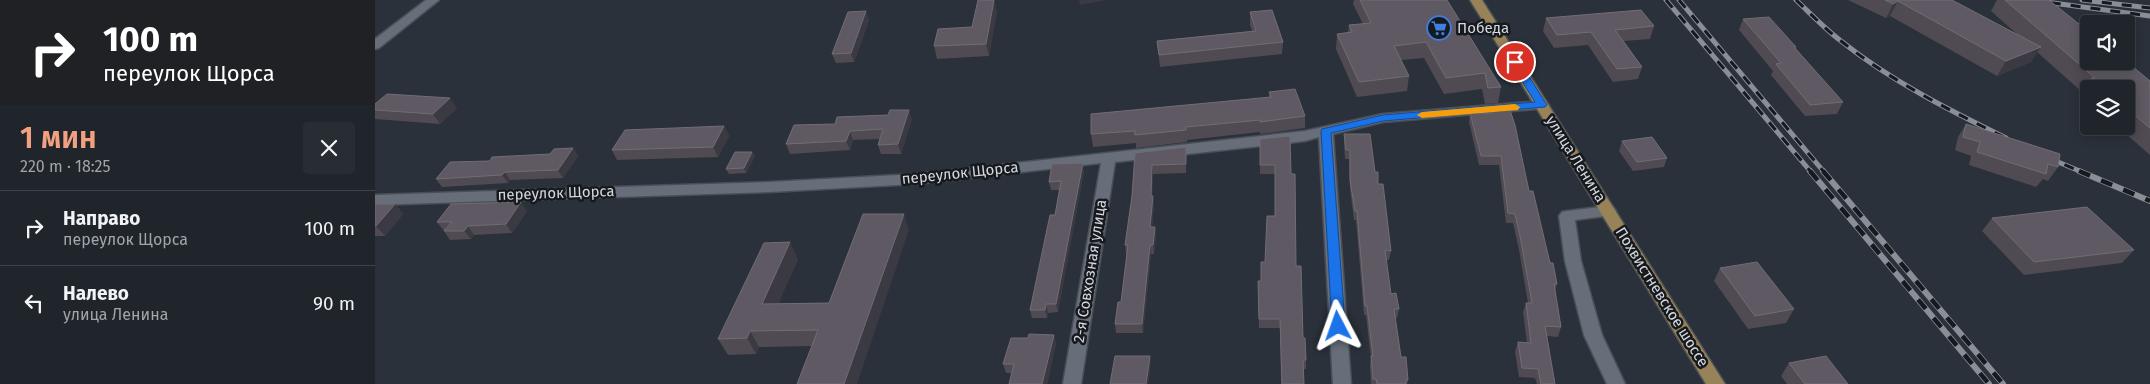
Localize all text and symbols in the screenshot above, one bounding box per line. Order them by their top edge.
supermarket icon: Победа [1426,15,1452,41]
map controls [2080,15,2135,135]
button: sound [2080,15,2135,70]
text: 100 m [103,18,198,60]
place label: Победа [1457,19,1509,37]
icon: right [20,20,85,85]
pin [1494,41,1536,83]
icon: arrive [1501,48,1529,76]
text: переулок Щорса [103,60,275,87]
button: layers [2080,80,2135,135]
street label: улица Ленина [1542,112,1610,206]
text: 1 мин [20,120,97,156]
button: close [303,122,355,174]
text: 220 m · 18:25 [20,157,111,176]
street label: переулок Щорса [901,158,1019,188]
street label: переулок Щорса [497,182,615,204]
street label: 2-я Совхозная улица [1070,198,1110,344]
text: Направо [63,207,140,230]
icon: right [20,214,48,242]
text: 100 m [304,217,355,240]
street label: Похвистневское шоссе [1612,224,1712,370]
text: переулок Щорса [63,230,188,249]
text: Налево [63,282,129,305]
icon: left [20,289,48,317]
text: 90 m [313,292,355,315]
position arrow [1311,299,1363,351]
text: улица Ленина [63,305,168,324]

